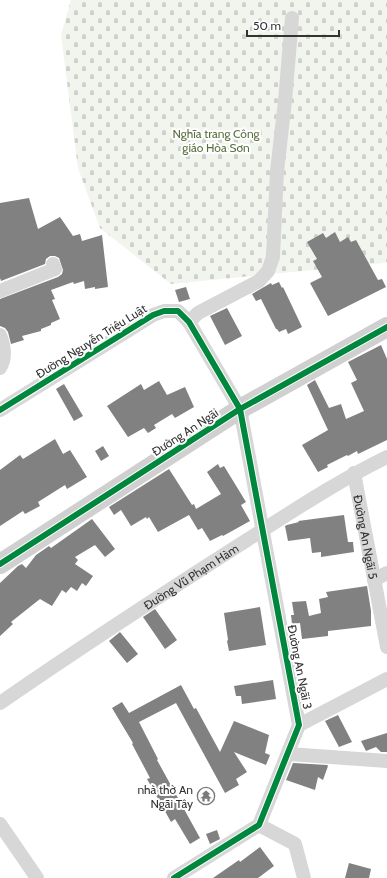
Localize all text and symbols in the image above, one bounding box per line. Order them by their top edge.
scale bar [247,12,339,38]
text: 50 m [253,18,281,33]
park label: Nghĩa trang Công giáo Hòa Sơn [172,126,261,155]
street label: Đường Nguyễn Triệu Luật [33,301,149,381]
street label: Đường An Ngãi [149,405,221,459]
street label: Đường An Ngãi 5 [351,493,381,580]
street label: Đường Vũ Phạm Hàm [140,540,241,612]
street label: Đường An Ngãi 3 [284,624,316,710]
place label: nhà thờ An Ngãi Tây [137,782,193,811]
temple icon: nhà thờ An Ngãi Tây [196,786,216,806]

